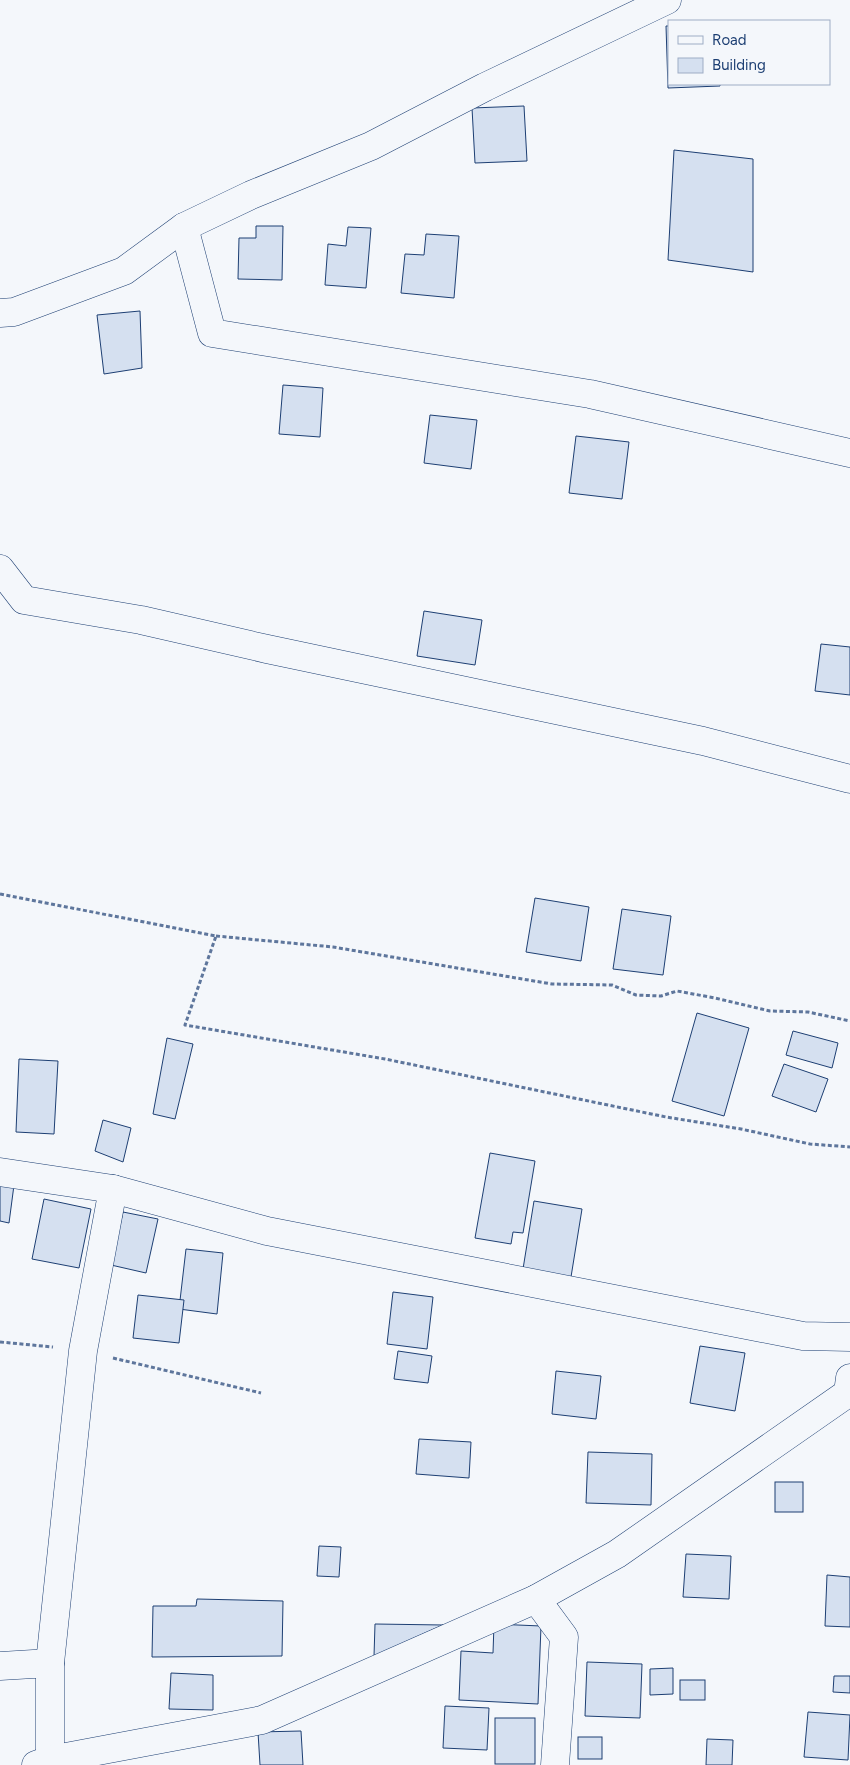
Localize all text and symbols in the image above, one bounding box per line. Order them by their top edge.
legend [668,20,830,85]
text: Road [712,31,747,49]
text: Building [712,56,766,74]

